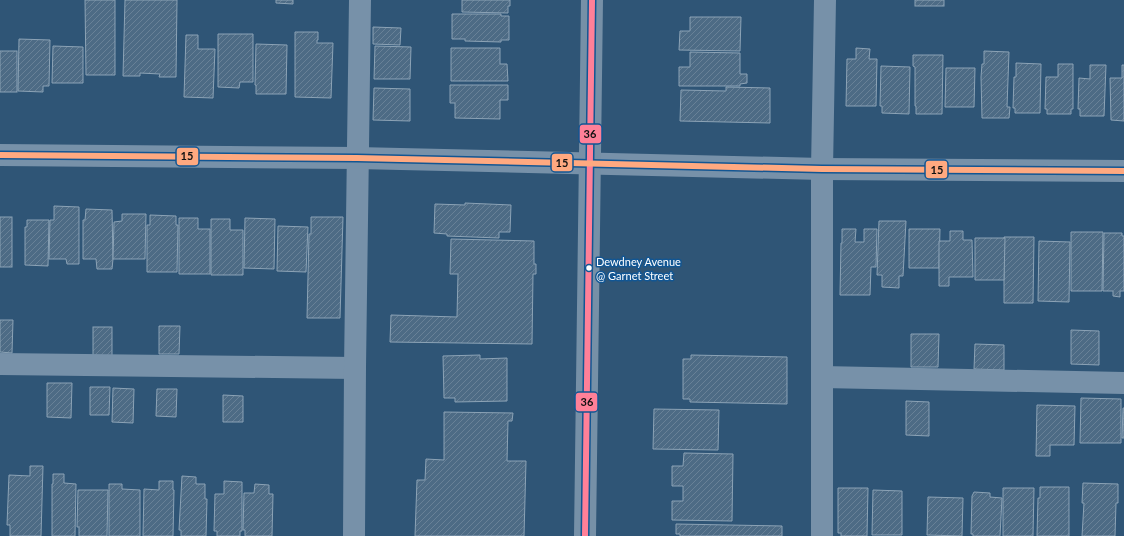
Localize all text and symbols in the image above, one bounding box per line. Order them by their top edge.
line badge: 36 [579,124,602,144]
text: 36 [584,127,597,140]
line badge: 15 [176,147,199,166]
text: 15 [181,149,193,162]
line badge: 15 [551,153,573,172]
text: 15 [556,156,568,169]
line badge: 15 [925,160,948,179]
text: 15 [931,163,943,176]
place label: Dewdney Avenue @ Garnet Street [596,255,681,282]
marker: Dewdney Avenue @ Garnet Street [584,263,594,273]
line badge: 36 [575,392,598,412]
text: 36 [581,395,594,408]

